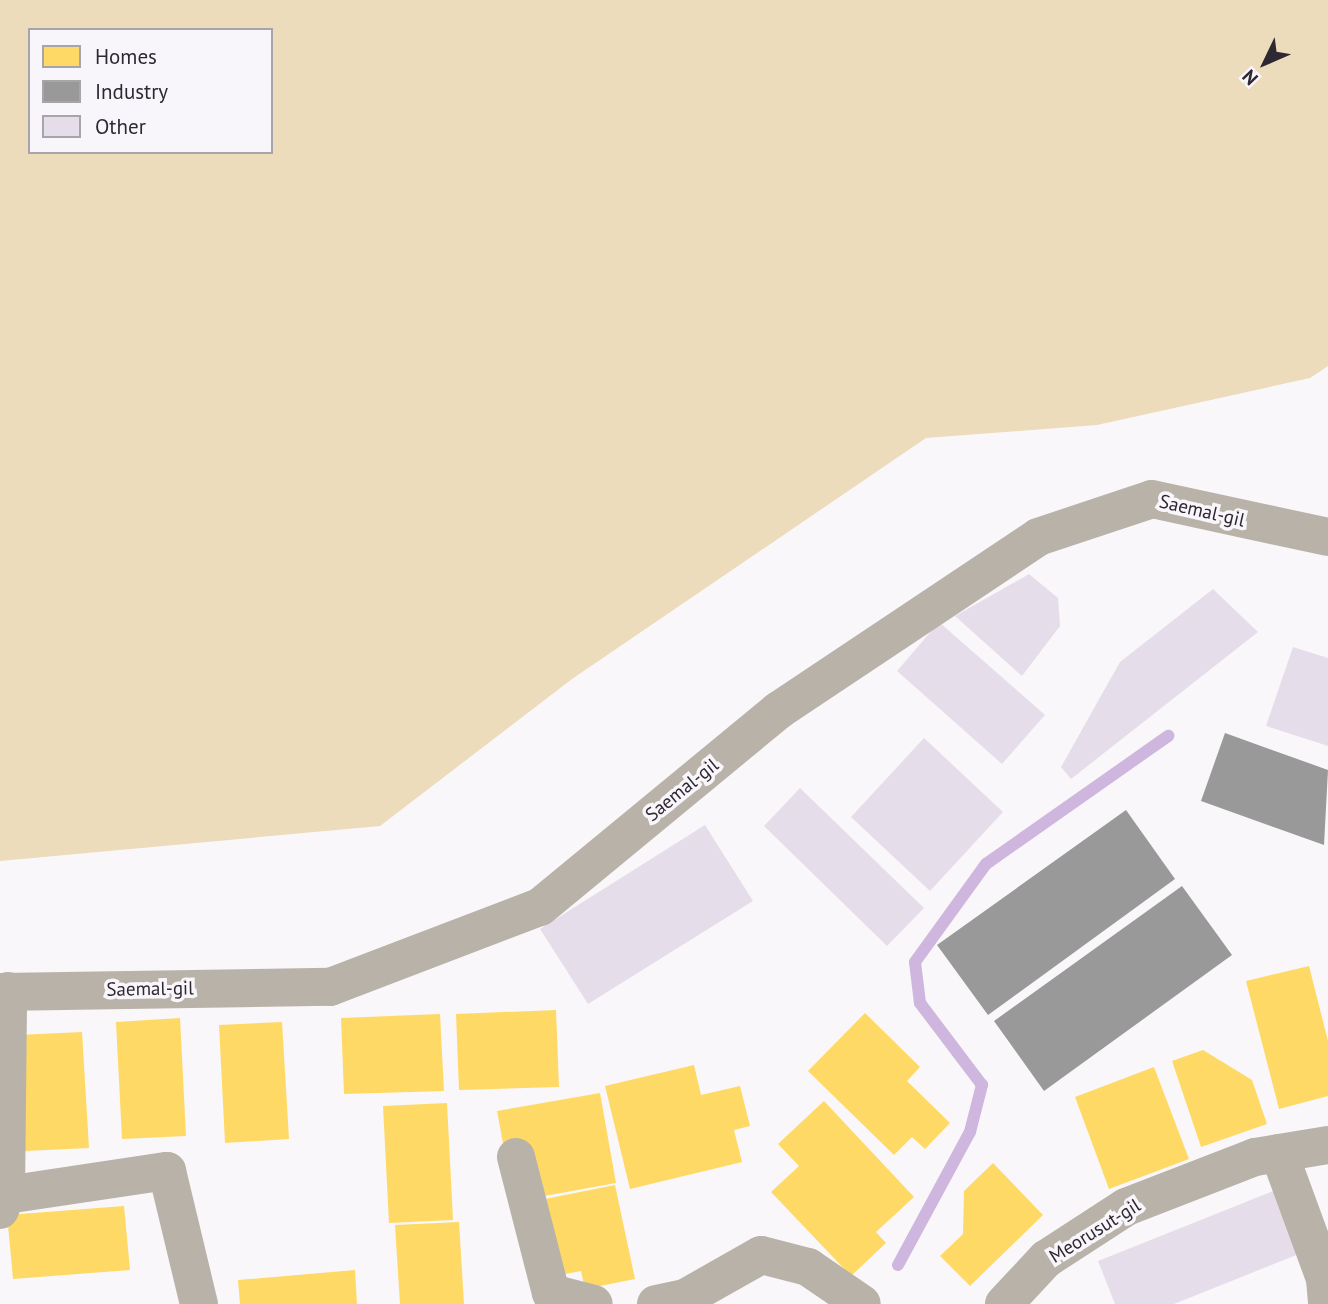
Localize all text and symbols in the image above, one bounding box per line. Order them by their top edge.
legend [28,28,273,154]
north arrow [1230,28,1300,98]
text: Homes [95,43,157,70]
text: N [1237,65,1263,90]
text: Industry [95,78,168,105]
text: Other [95,113,146,140]
street label: Saemal-gil [1157,490,1247,532]
street label: Saemal-gil [641,754,723,826]
street label: Saemal-gil [106,977,194,1001]
street label: Meorusut-gil [1045,1194,1145,1268]

